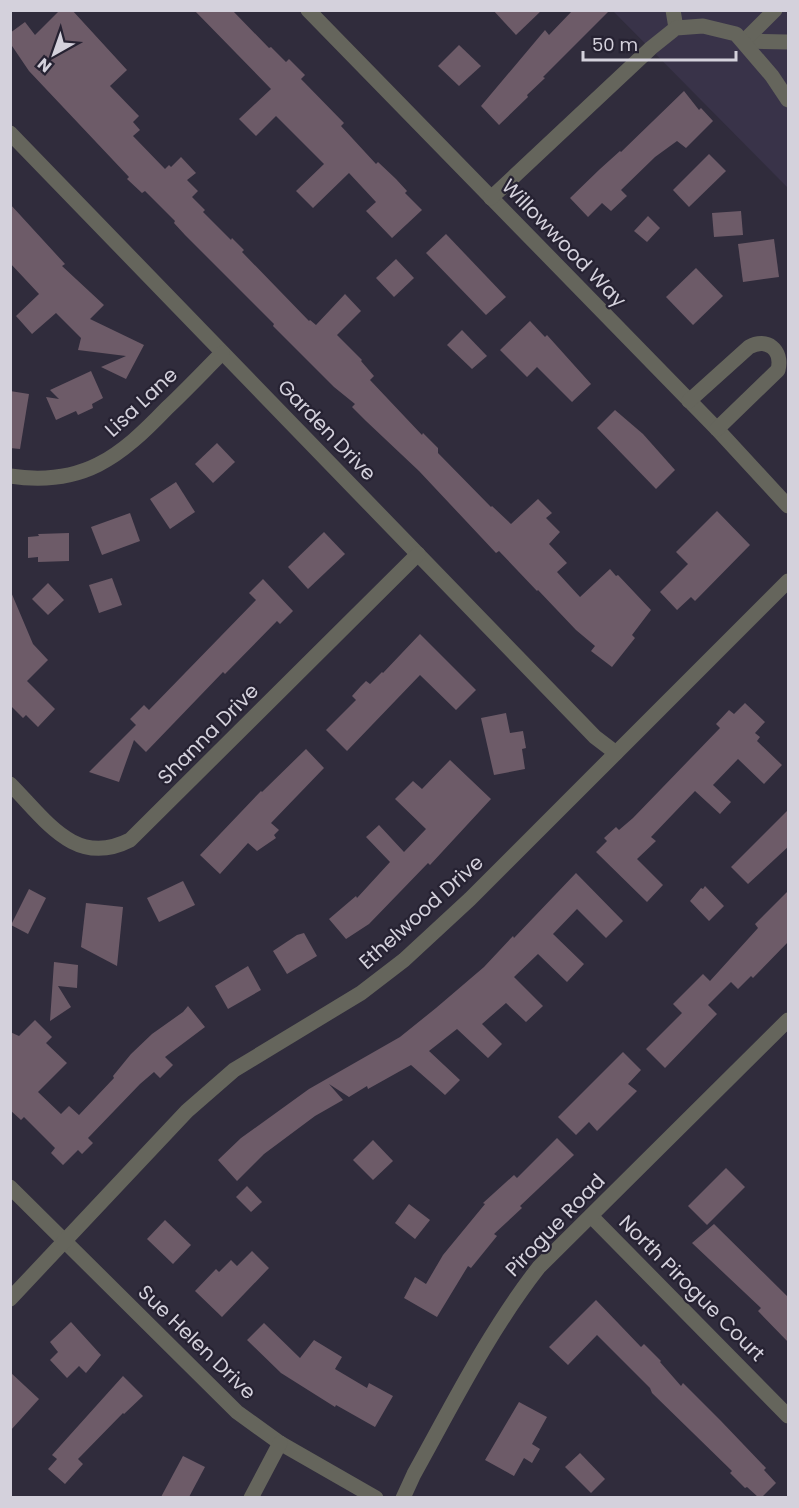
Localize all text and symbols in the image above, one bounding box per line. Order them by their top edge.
north arrow [24,24,84,84]
scale bar [583,24,736,62]
text: 50 m [592,32,638,57]
text: N [33,52,57,78]
street label: Willowwood Way [495,173,633,313]
street label: Lisa Lane [98,361,184,443]
street label: Garden Drive [272,373,382,487]
street label: Shanna Drive [151,677,265,791]
street label: Ethelwood Drive [353,849,489,975]
street label: Pirogue Road [499,1168,611,1282]
street label: North Pirogue Court [613,1209,771,1367]
street label: Sue Helen Drive [132,1278,262,1406]

